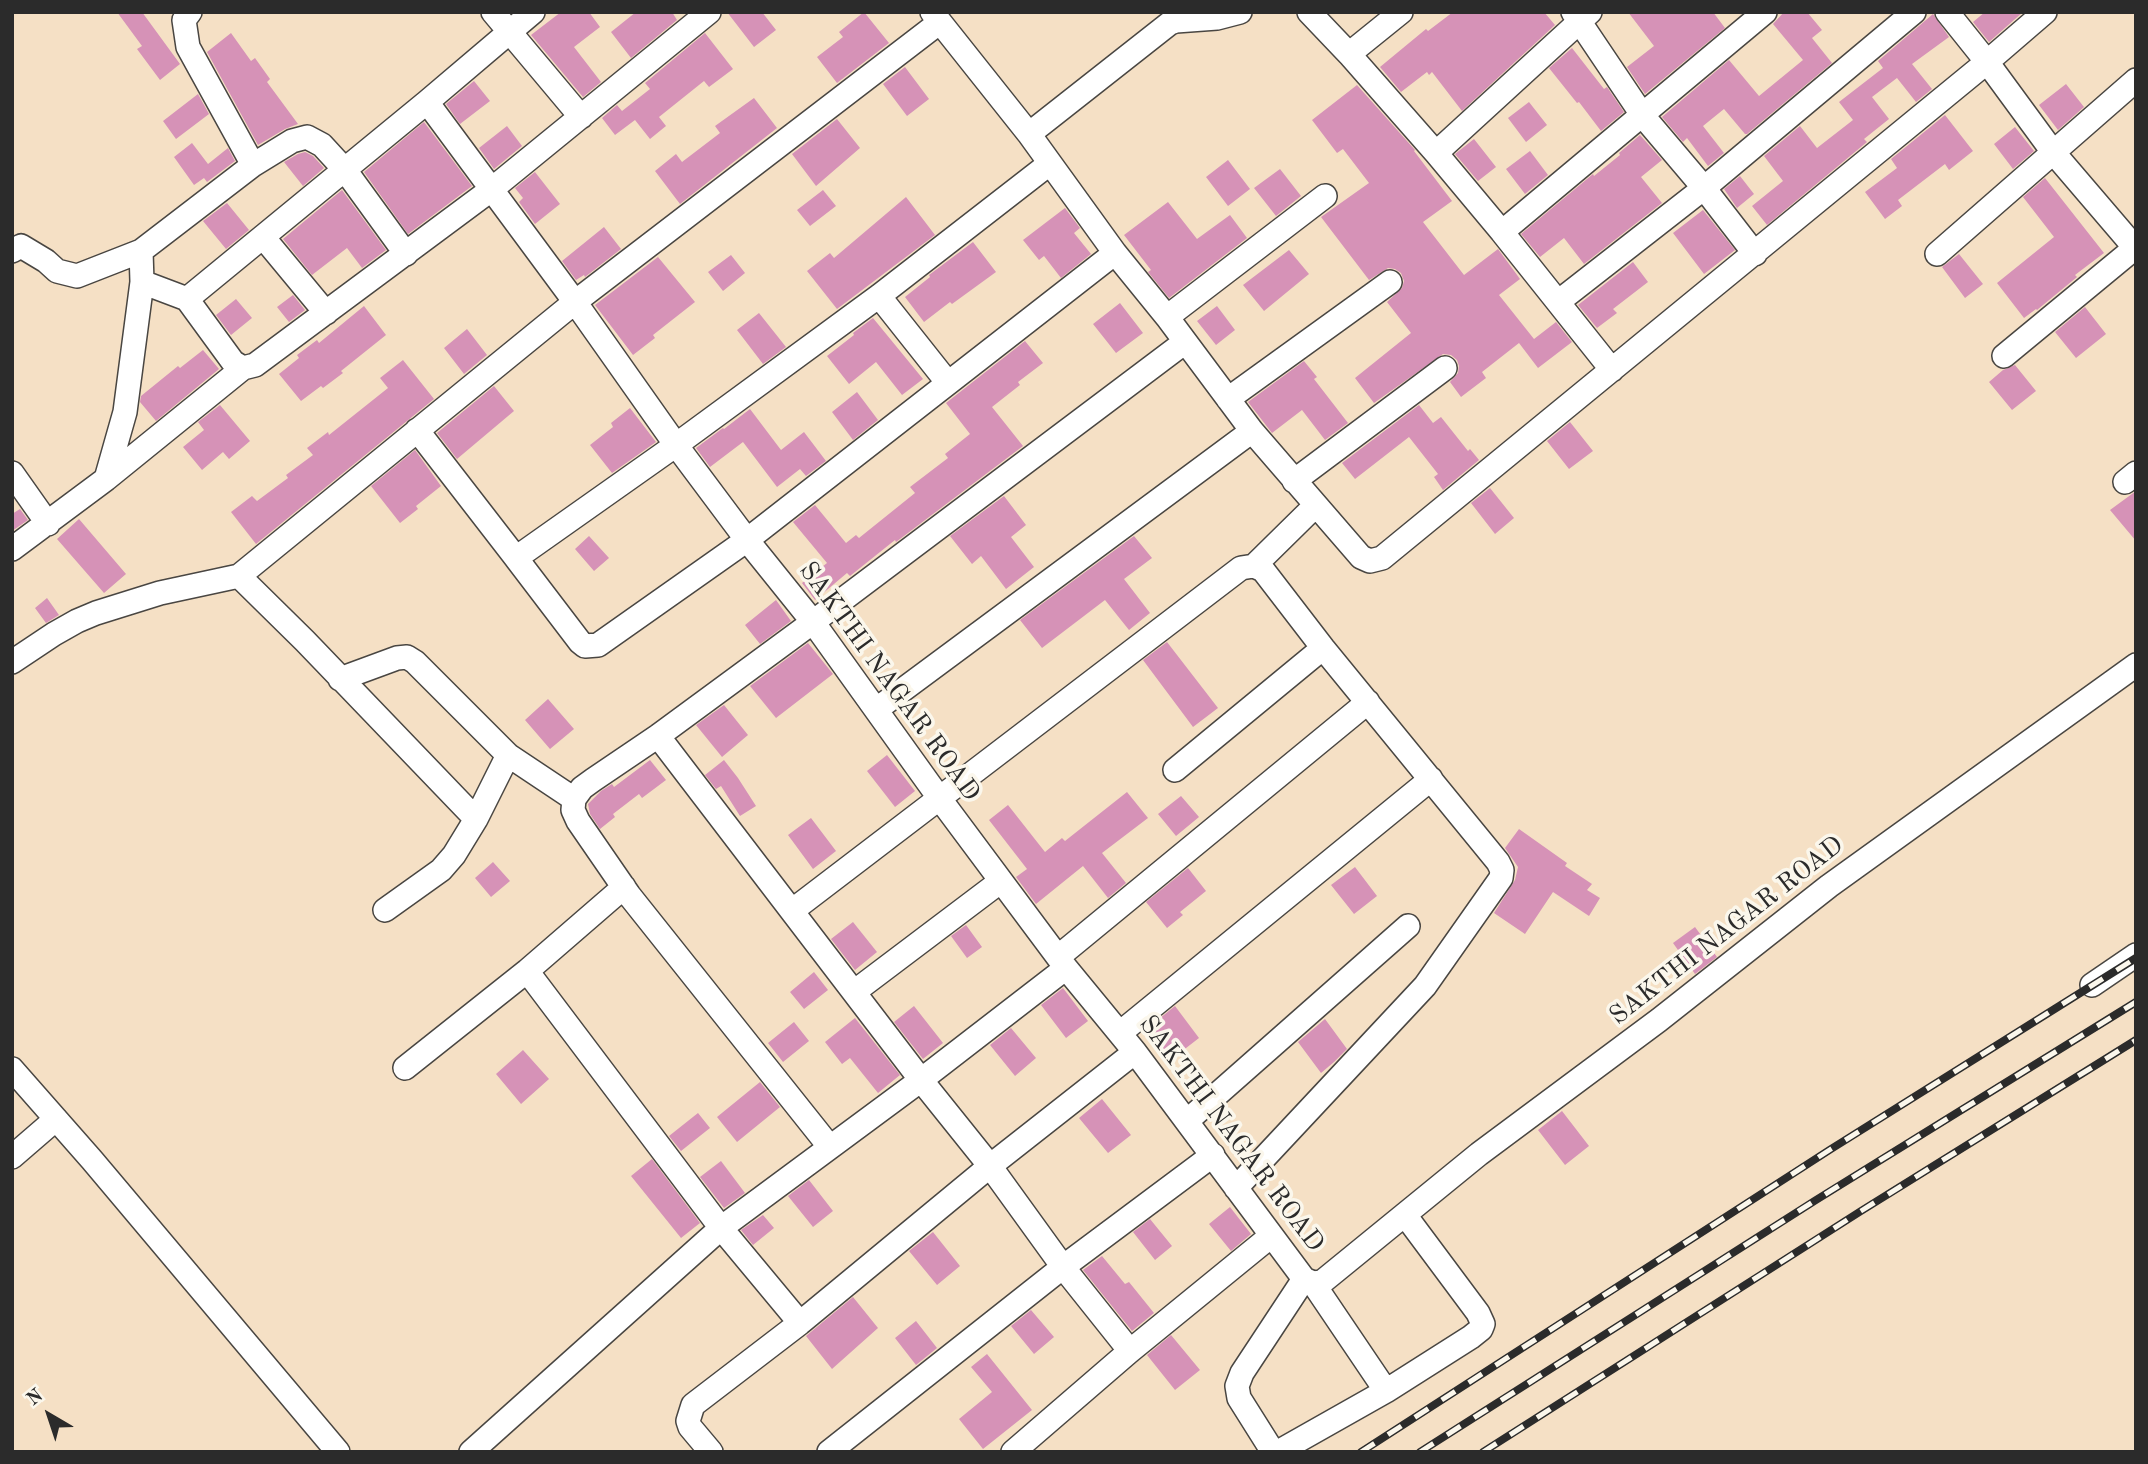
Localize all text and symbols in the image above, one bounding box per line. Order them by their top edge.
street label: SAKTHI NAGAR ROAD [792,556,986,808]
street label: SAKTHI NAGAR ROAD [1604,830,1850,1032]
street label: SAKTHI NAGAR ROAD [1132,1009,1330,1259]
north arrow [14,1380,84,1450]
text: N [24,1386,47,1410]

